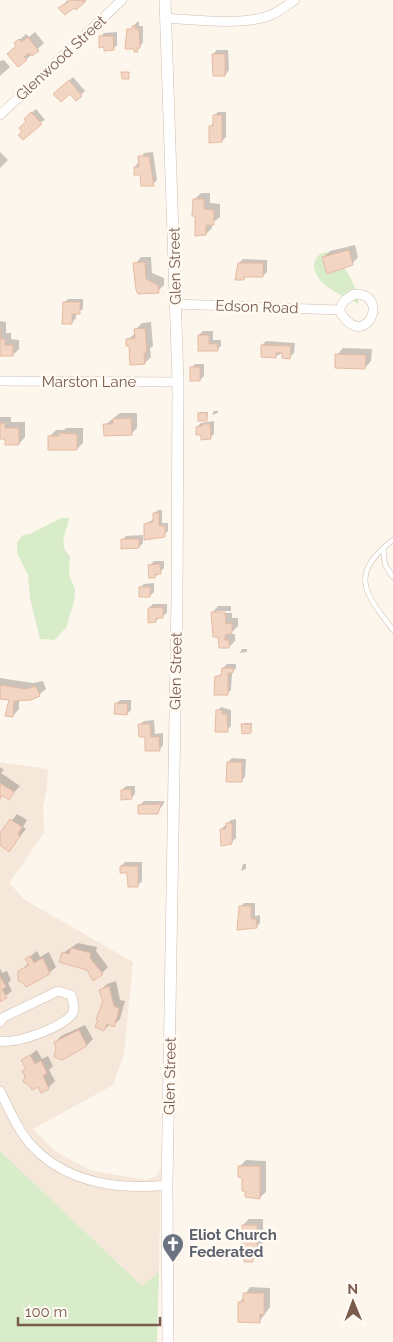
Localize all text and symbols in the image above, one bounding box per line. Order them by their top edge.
street label: Glenwood Street [12,12,110,104]
street label: Glen Street [165,227,185,305]
street label: Edson Road [215,297,299,317]
street label: Marston Lane [42,373,137,391]
street label: Glen Street [166,632,186,710]
street label: Glen Street [160,1037,180,1115]
place label: Eliot Church Federated [189,1226,277,1261]
church icon: Eliot Church Federated [161,1232,185,1263]
north arrow [328,1277,378,1327]
text: N [347,1281,358,1297]
scale bar [18,1294,160,1326]
text: 100 m [25,1303,67,1321]

